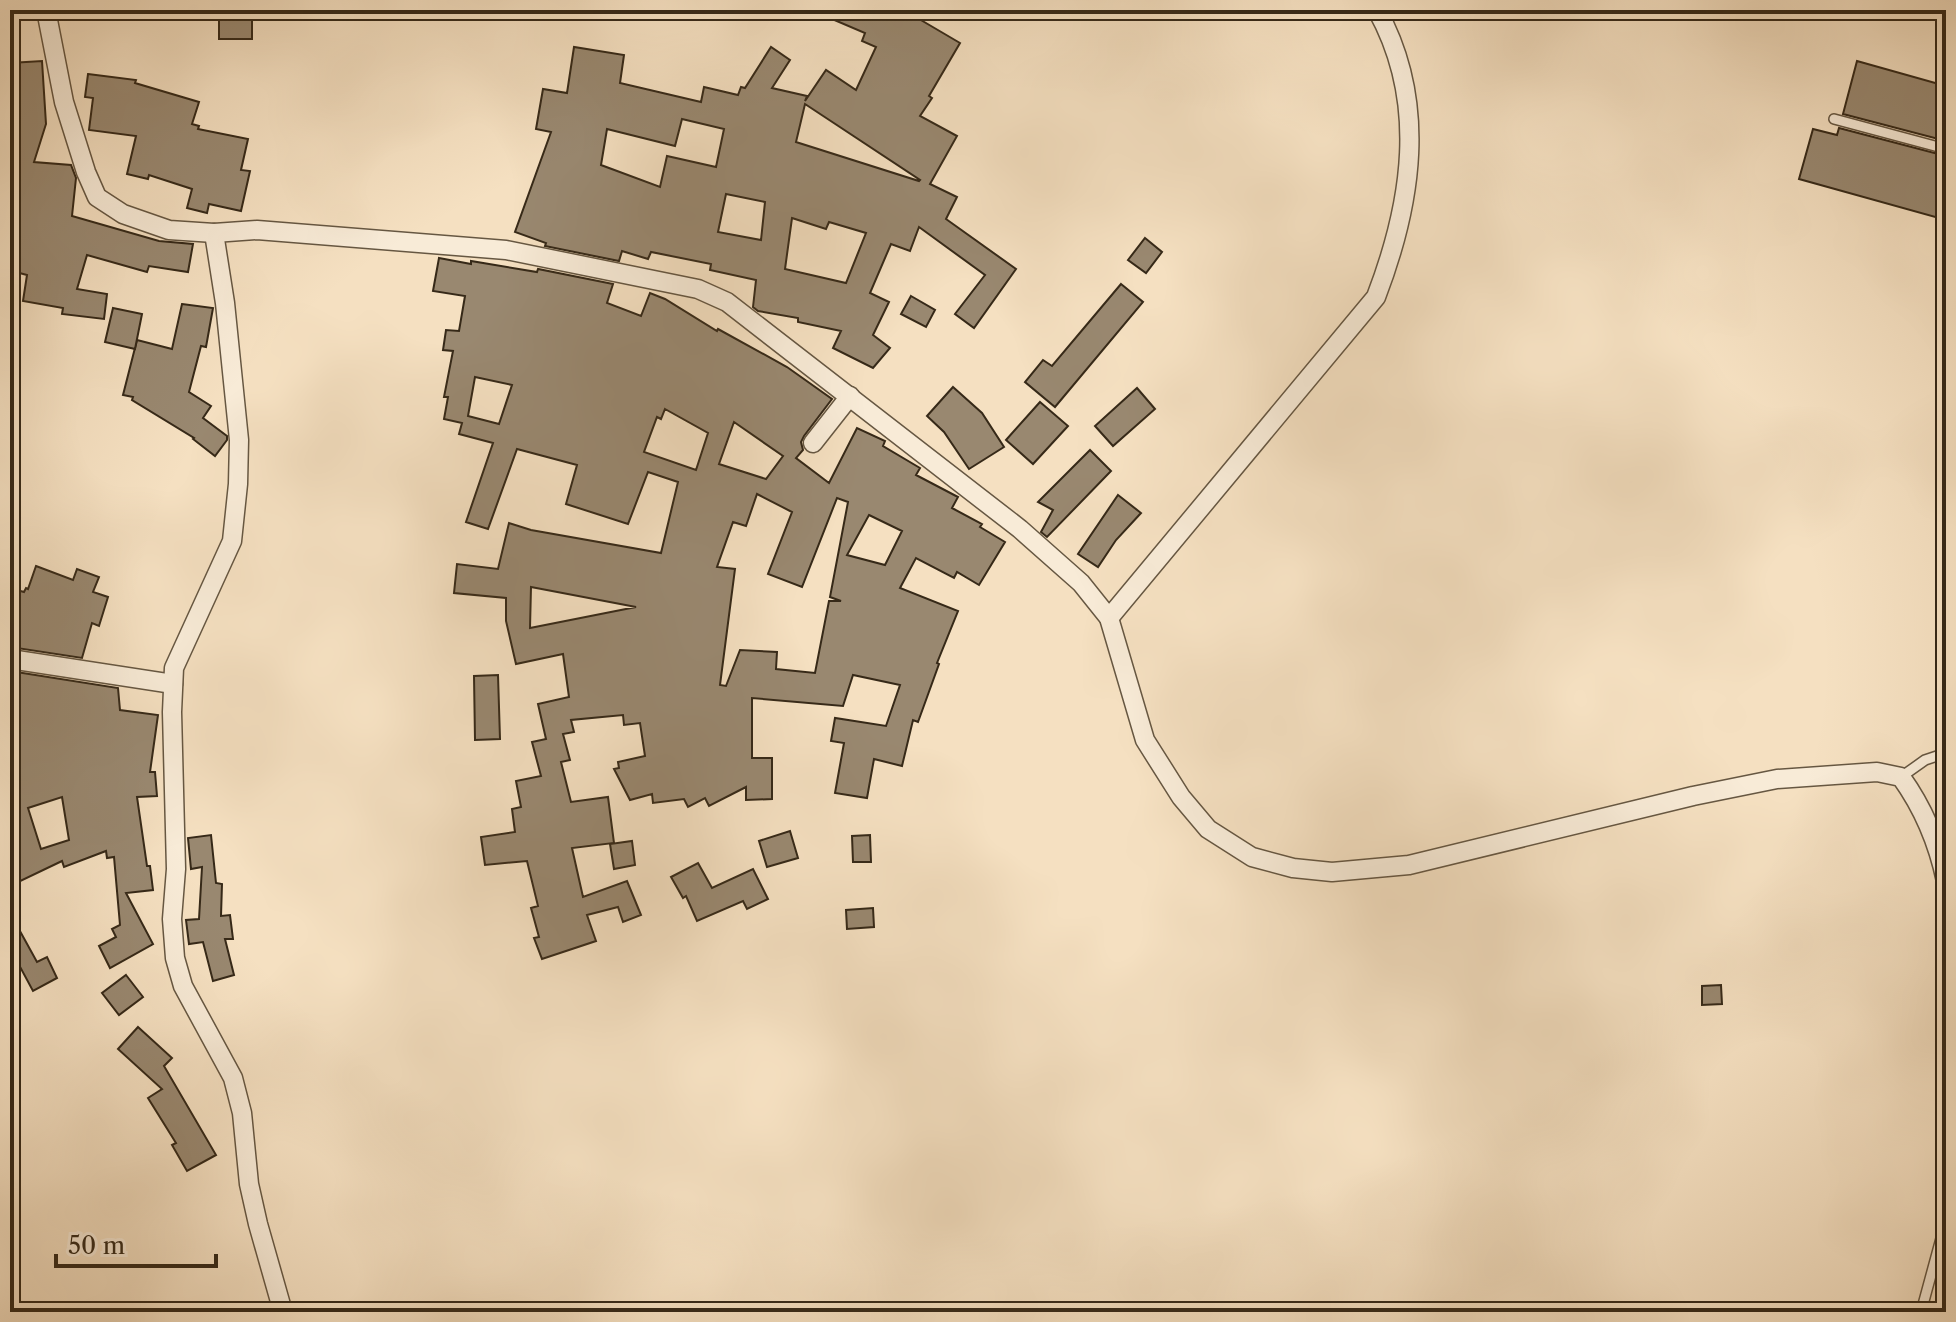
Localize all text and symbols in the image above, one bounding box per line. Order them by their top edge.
scale bar [56,1218,216,1268]
text: 50 m [68,1231,125,1260]

